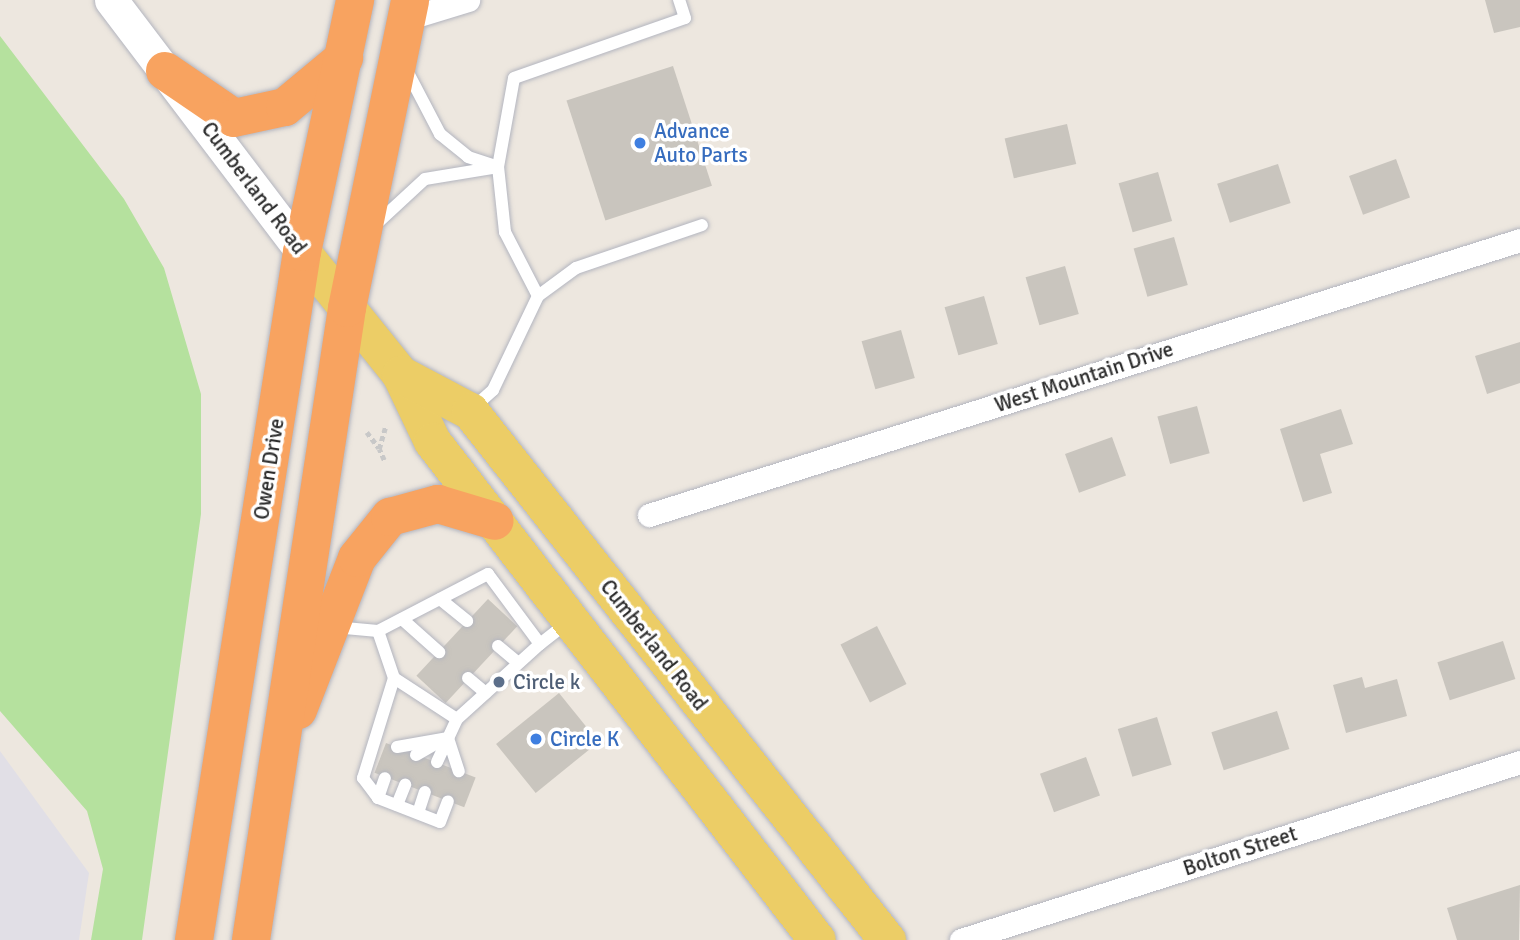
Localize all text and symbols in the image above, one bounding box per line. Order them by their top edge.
street label: Cumberland Road [196,117,312,259]
place label: Advance Auto Parts [654,118,748,168]
marker: Advance Auto Parts [632,135,648,151]
street label: West Mountain Drive [992,336,1176,418]
street label: Owen Drive [249,417,289,521]
street label: Cumberland Road [595,575,713,715]
place label: Circle k [513,669,580,695]
marker: Circle k [491,674,507,690]
place label: Circle K [550,726,619,752]
marker: Circle K [528,731,544,747]
street label: Bolton Street [1180,821,1300,881]

